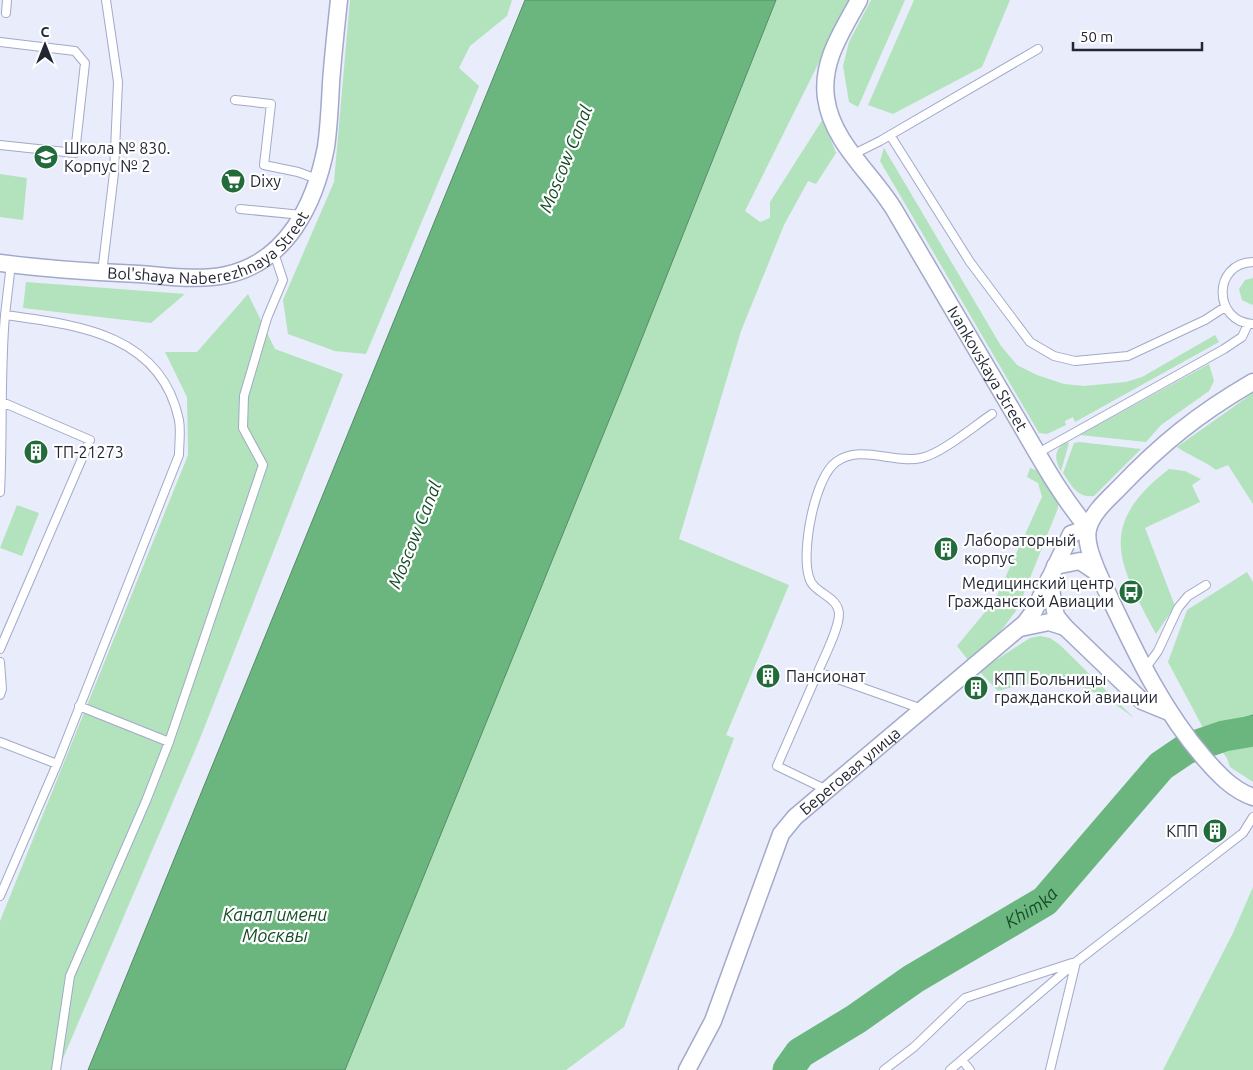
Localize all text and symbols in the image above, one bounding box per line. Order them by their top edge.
north arrow [20,20,70,70]
scale bar [1073,20,1202,52]
text: С [41,24,50,40]
text: 50 m [1080,28,1113,45]
water label: Moscow Canal [534,102,596,215]
place label: Школа № 830. Корпус № 2 [64,139,170,175]
school or university icon: Школа № 830. Корпус № 2 [33,144,59,170]
supermarket icon: Dixy [220,168,246,194]
place label: Dixy [250,172,281,190]
street label: Bol'shaya Naberezhnaya Street [107,207,312,287]
street label: Ivankovskaya Street [944,303,1032,435]
building icon: ТП-21273 [23,439,49,465]
place label: ТП-21273 [54,443,124,461]
water label: Moscow Canal [383,478,445,591]
place label: Лабораторный корпус [964,531,1076,567]
building icon: Лабораторный корпус [933,536,959,562]
place label: Медицинский центр Гражданской Авиации [948,574,1114,610]
bus stop icon: Медицинский центр Гражданской Авиации [1118,579,1144,605]
building icon: Пансионат [755,663,781,689]
place label: Пансионат [786,667,866,685]
place label: КПП Больницы гражданской авиации [994,670,1158,706]
building icon: КПП Больницы гражданской авиации [963,675,989,701]
street label: Береговая улица [796,723,904,818]
building icon: КПП [1202,818,1228,844]
place label: КПП [1166,822,1198,840]
water label: Khimka [1001,883,1061,932]
water label: Канал имени Москвы [223,904,327,945]

